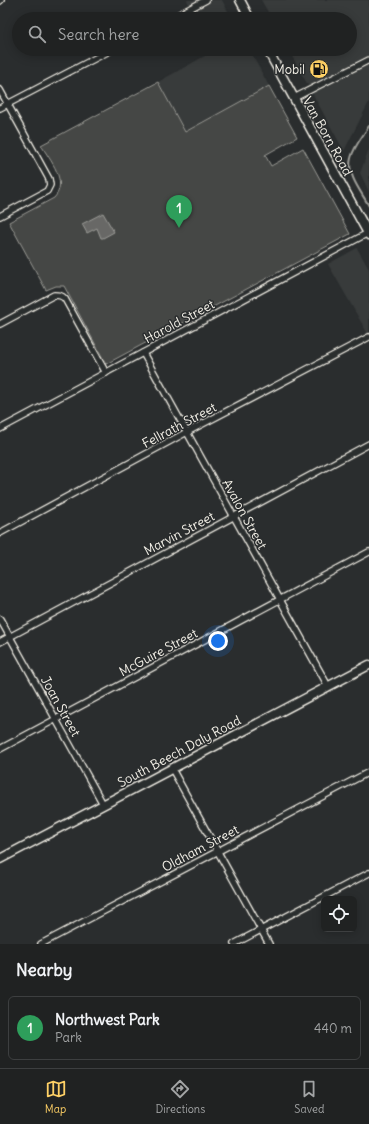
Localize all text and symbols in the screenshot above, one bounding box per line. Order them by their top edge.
search box [12,12,357,56]
icon: search [26,23,48,45]
text: Search here [58,25,139,44]
fuel station icon: Mobil [308,58,330,80]
place label: Mobil [274,61,305,78]
street label: Van Born Road [299,94,356,179]
pin: 1 [166,195,192,228]
street label: Harold Street [141,295,218,347]
street label: Fellrath Street [139,398,220,452]
street label: Avalon Street [218,476,271,553]
street label: Marvin Street [141,507,218,559]
street label: McGuire Street [116,624,201,680]
your location [208,631,228,651]
street label: Joan Street [37,673,84,740]
street label: South Beech Daly Road [115,712,244,791]
street label: Oldham Street [159,821,242,876]
map controls [321,896,357,932]
button: locate [321,896,357,932]
text: Nearby [16,959,72,981]
text: Northwest Park [55,1010,160,1029]
text: 1 [27,1020,33,1037]
text: 440 m [314,1020,352,1037]
text: Park [55,1029,82,1046]
tab: Map [45,1078,67,1116]
tab: Directions [156,1078,205,1116]
tab: Saved [294,1078,324,1116]

